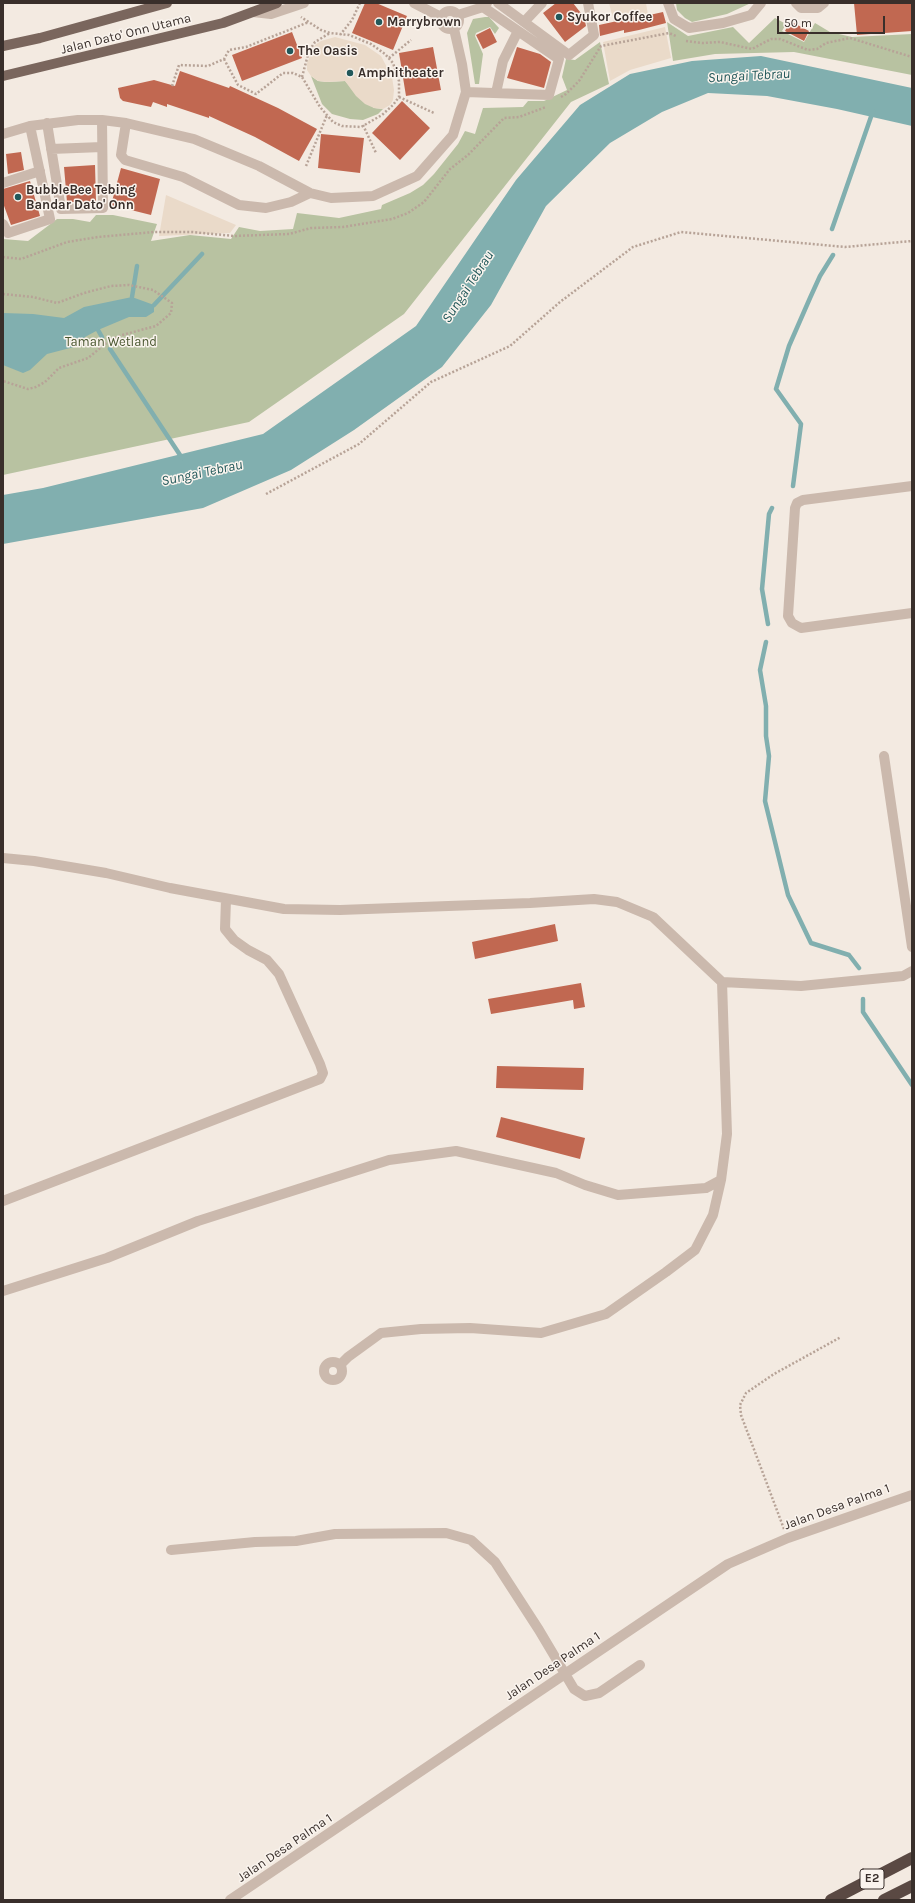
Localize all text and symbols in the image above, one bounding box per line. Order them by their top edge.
scale bar [779,8,887,34]
place label: Syukor Coffee [567,9,652,25]
street label: Jalan Dato' Onn Utama [59,10,193,58]
marker: Syukor Coffee [554,12,564,22]
place label: Marrybrown [387,14,461,30]
text: 50 m [784,16,812,30]
marker: Marrybrown [374,17,384,27]
place label: The Oasis [298,43,358,59]
marker: The Oasis [285,46,295,56]
place label: Amphitheater [358,65,444,81]
water label: Sungai Tebrau [707,65,791,87]
marker: Amphitheater [345,68,355,78]
place label: BubbleBee Tebing Bandar Dato' Onn [26,182,136,213]
marker: BubbleBee Tebing Bandar Dato' Onn [13,192,23,202]
water label: Sungai Tebrau [438,248,498,326]
park label: Taman Wetland [65,334,157,350]
water label: Sungai Tebrau [160,456,244,490]
street label: Jalan Desa Palma 1 [782,1481,892,1533]
street label: Jalan Desa Palma 1 [503,1628,603,1704]
street label: Jalan Desa Palma 1 [235,1810,335,1886]
road number: E2 [860,1869,884,1889]

